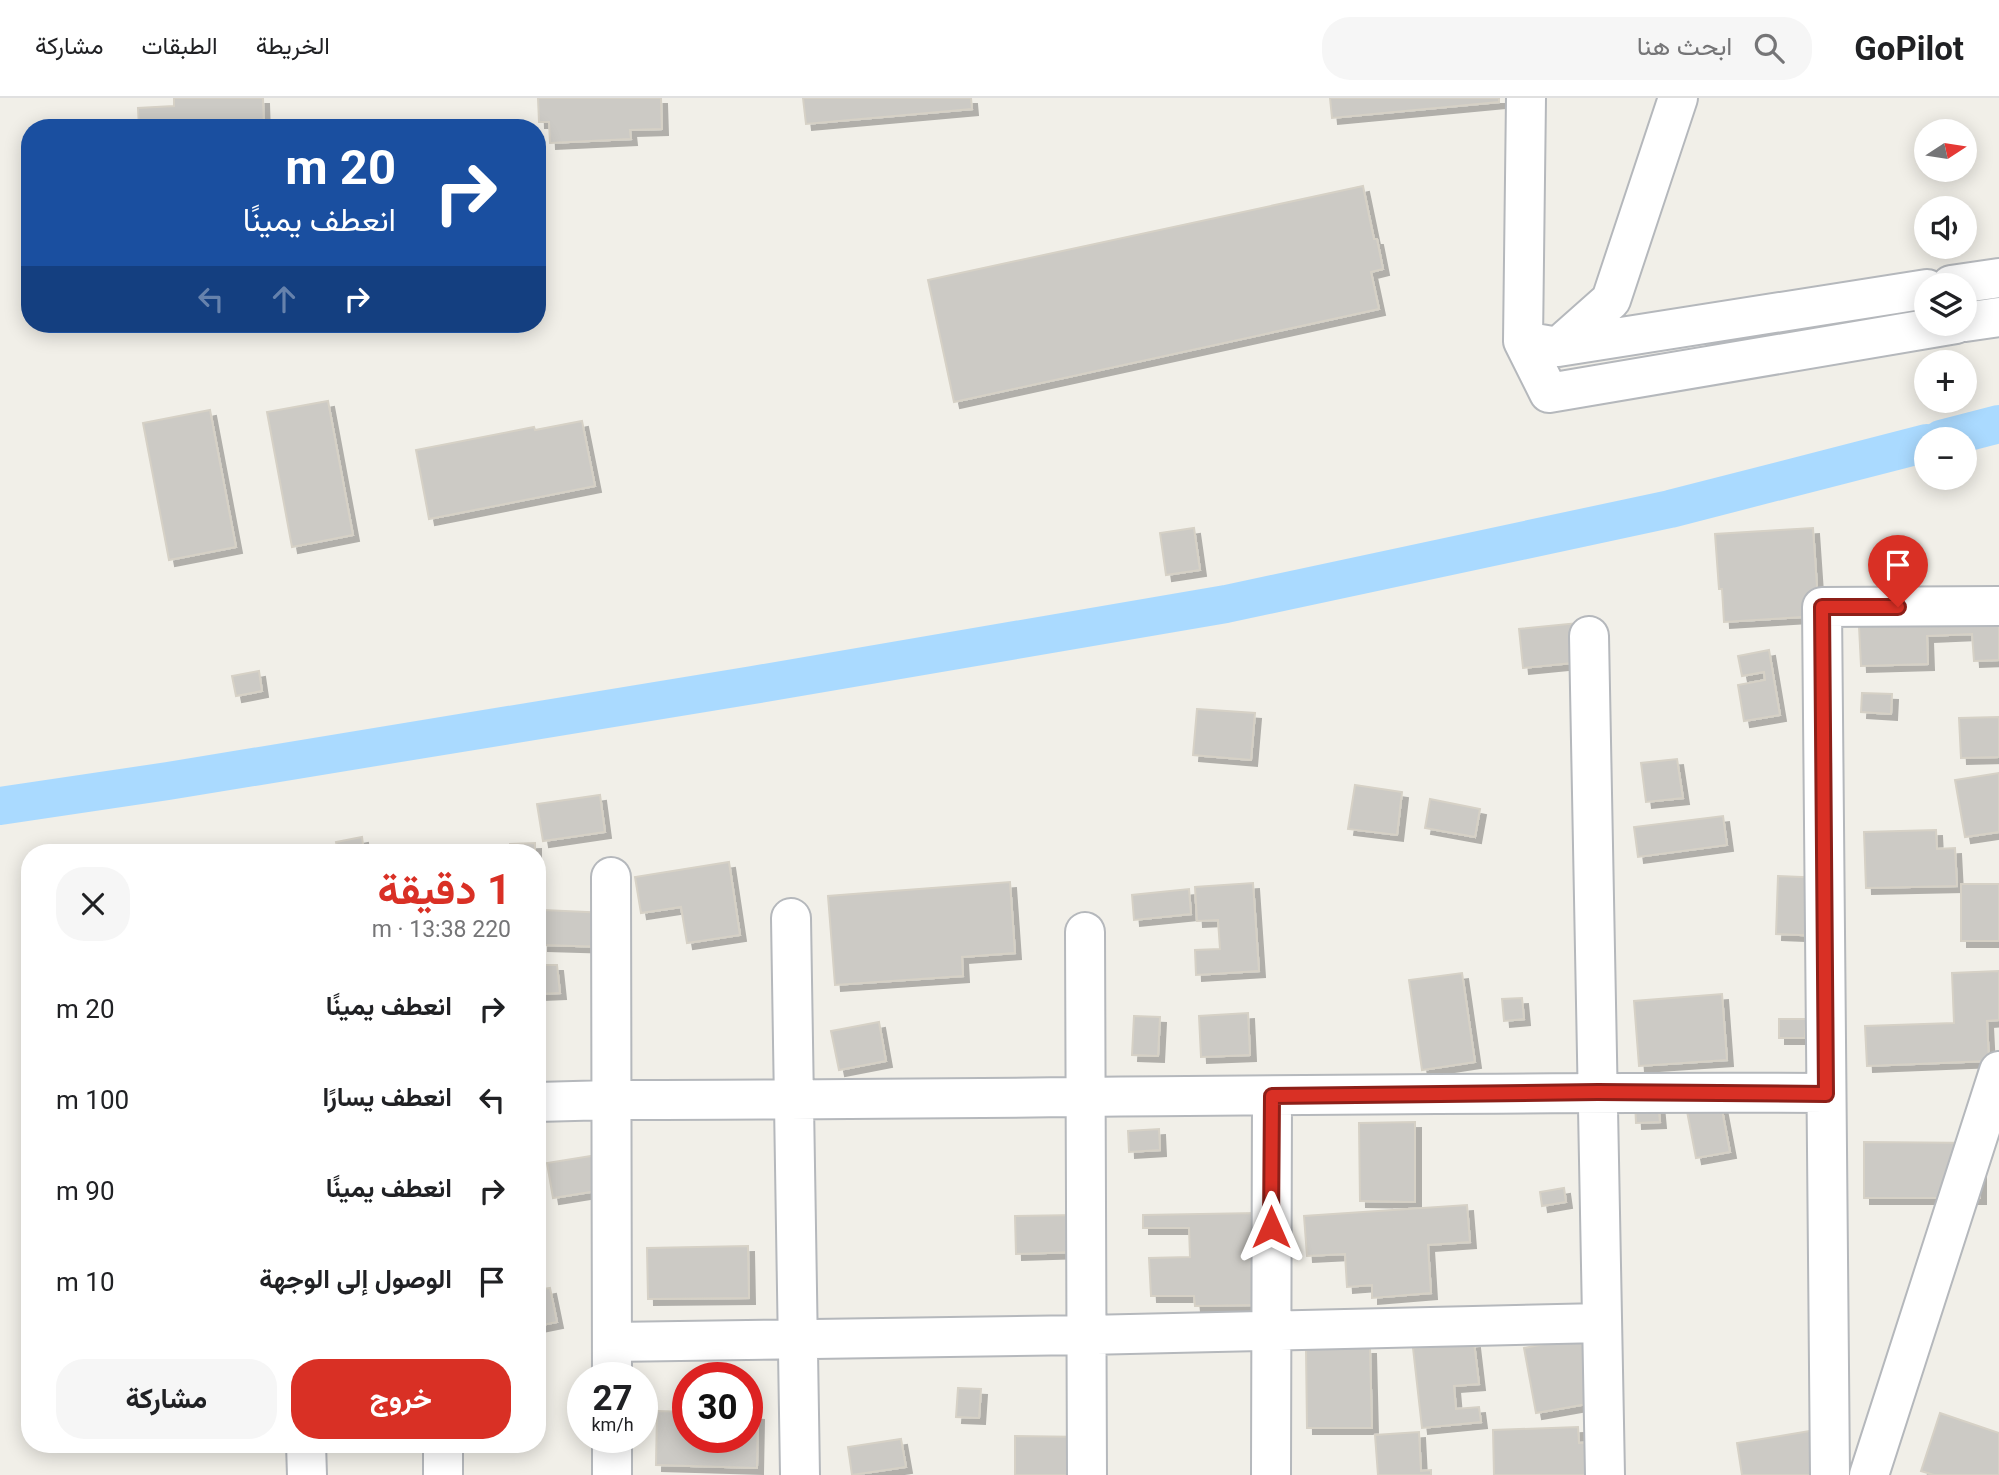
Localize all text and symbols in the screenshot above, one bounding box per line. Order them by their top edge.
search box [1322,17,1812,80]
icon: search [1750,29,1788,67]
text: GoPilot [1854,29,1964,68]
text: ابحث هنا [1637,31,1732,61]
text: مشاركة [35,32,103,60]
text: الطبقات [141,32,218,60]
text: الخريطة [256,32,330,60]
north arrow [1914,119,1978,182]
map controls [1914,119,1977,490]
text: 20 m [285,139,396,196]
icon: right [420,147,511,238]
button: sound [1914,196,1977,259]
text: انعطف يمينًا [243,201,396,239]
button: layers [1914,273,1977,336]
icon: left [192,280,230,318]
icon: ahead [265,280,303,318]
icon: right [338,280,376,318]
button: + [1914,350,1977,413]
button: − [1914,427,1977,490]
pin [1868,535,1928,607]
icon: arrive [1879,546,1917,584]
text: 1 دقيقة [377,865,511,914]
button: close [56,867,130,941]
text: 220 m · 13:38 [372,916,511,943]
icon: right [473,990,511,1028]
text: انعطف يمينًا [326,991,452,1021]
text: 20 m [56,994,115,1024]
icon: left [473,1081,511,1119]
text: انعطف يسارًا [322,1082,452,1112]
text: 100 m [56,1085,129,1115]
icon: right [473,1172,511,1210]
text: انعطف يمينًا [326,1173,452,1203]
text: 90 m [56,1176,115,1206]
position arrow [1234,1190,1308,1264]
icon: arrive [473,1263,511,1301]
text: الوصول إلى الوجهة [259,1264,452,1294]
text: 10 m [56,1267,115,1297]
button: مشاركة [56,1359,277,1439]
button: خروج [291,1359,511,1439]
speed limit sign: 30 [672,1362,763,1453]
text: 27 [592,1378,633,1419]
text: km/h [591,1414,634,1435]

